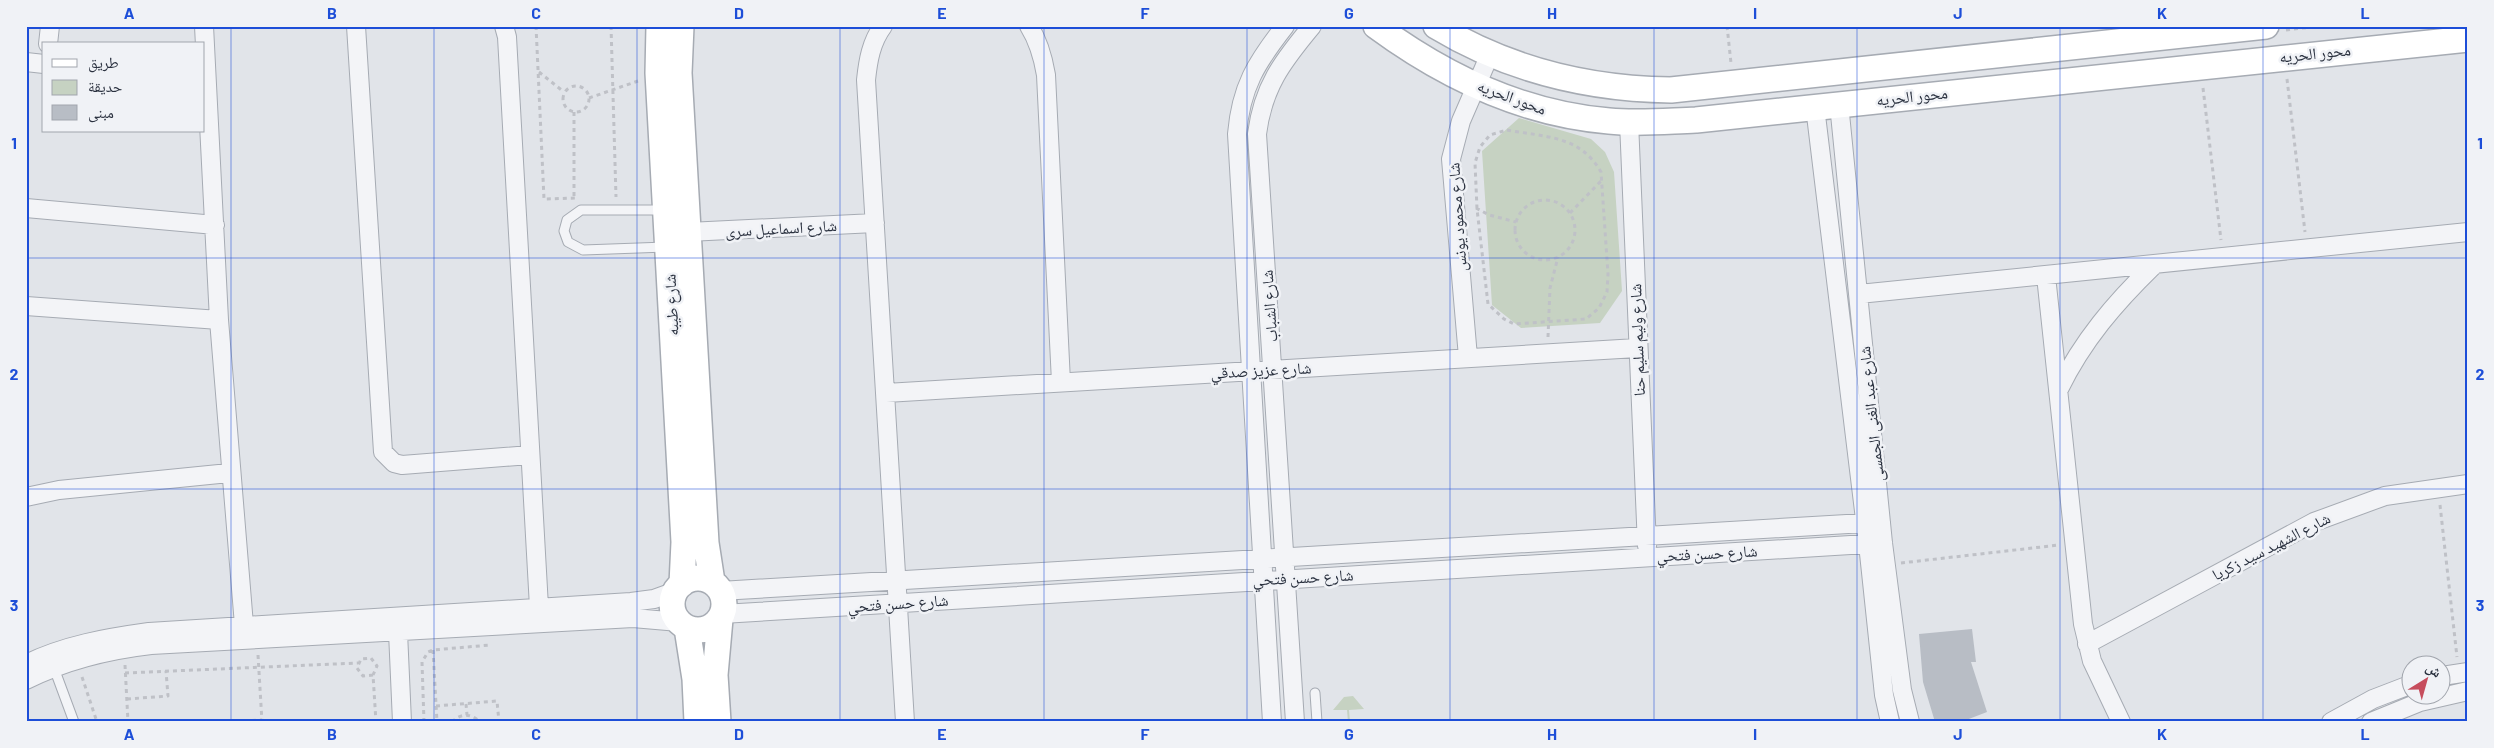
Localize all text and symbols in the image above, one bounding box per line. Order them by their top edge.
text: A [124,3,135,22]
text: B [327,3,337,22]
text: C [531,3,541,22]
text: D [734,3,744,22]
text: E [937,3,947,22]
text: F [1141,3,1150,22]
text: G [1344,3,1354,22]
text: H [1547,3,1557,22]
text: I [1753,3,1757,22]
text: J [1953,3,1963,22]
text: K [2157,3,2167,22]
text: L [2360,3,2370,22]
street label: محور الحريه [2278,39,2352,67]
legend [42,42,205,132]
text: طريق [88,53,119,73]
street label: محور الحريه [1475,75,1549,119]
text: حديقة [88,77,123,95]
street label: محور الحريه [1875,82,1949,110]
text: مبنى [88,103,114,123]
text: 1 [11,133,17,152]
text: 1 [2477,133,2483,152]
street label: شارع محمود يونس [1443,162,1472,272]
street label: شارع اسماعيل سرى [725,215,837,242]
street label: شارع الشباب [1256,269,1283,343]
street label: شارع طيبه [659,274,684,336]
street label: شارع وليم سليم حنا [1625,283,1650,397]
street label: شارع عبد الغنى الجمسى [1854,345,1889,483]
street label: شارع عزيز صدقي [1210,357,1312,386]
text: 2 [10,364,19,383]
text: 2 [2476,364,2485,383]
street label: شارع الشهيد سيد زكريا [2209,508,2334,585]
street label: شارع حسن فتحي [1656,540,1758,569]
street label: شارع حسن فتحي [1252,564,1354,593]
street label: شارع حسن فتحي [847,589,949,620]
text: 3 [10,595,18,614]
text: 3 [2476,595,2484,614]
north arrow [2402,656,2452,706]
text: ش [2422,658,2445,681]
text: A [124,724,135,743]
text: B [327,724,337,743]
text: C [531,724,541,743]
text: D [734,724,744,743]
text: E [937,724,947,743]
text: F [1141,724,1150,743]
text: G [1344,724,1354,743]
text: H [1547,724,1557,743]
text: I [1753,724,1757,743]
text: J [1953,724,1963,743]
text: K [2157,724,2167,743]
text: L [2360,724,2370,743]

